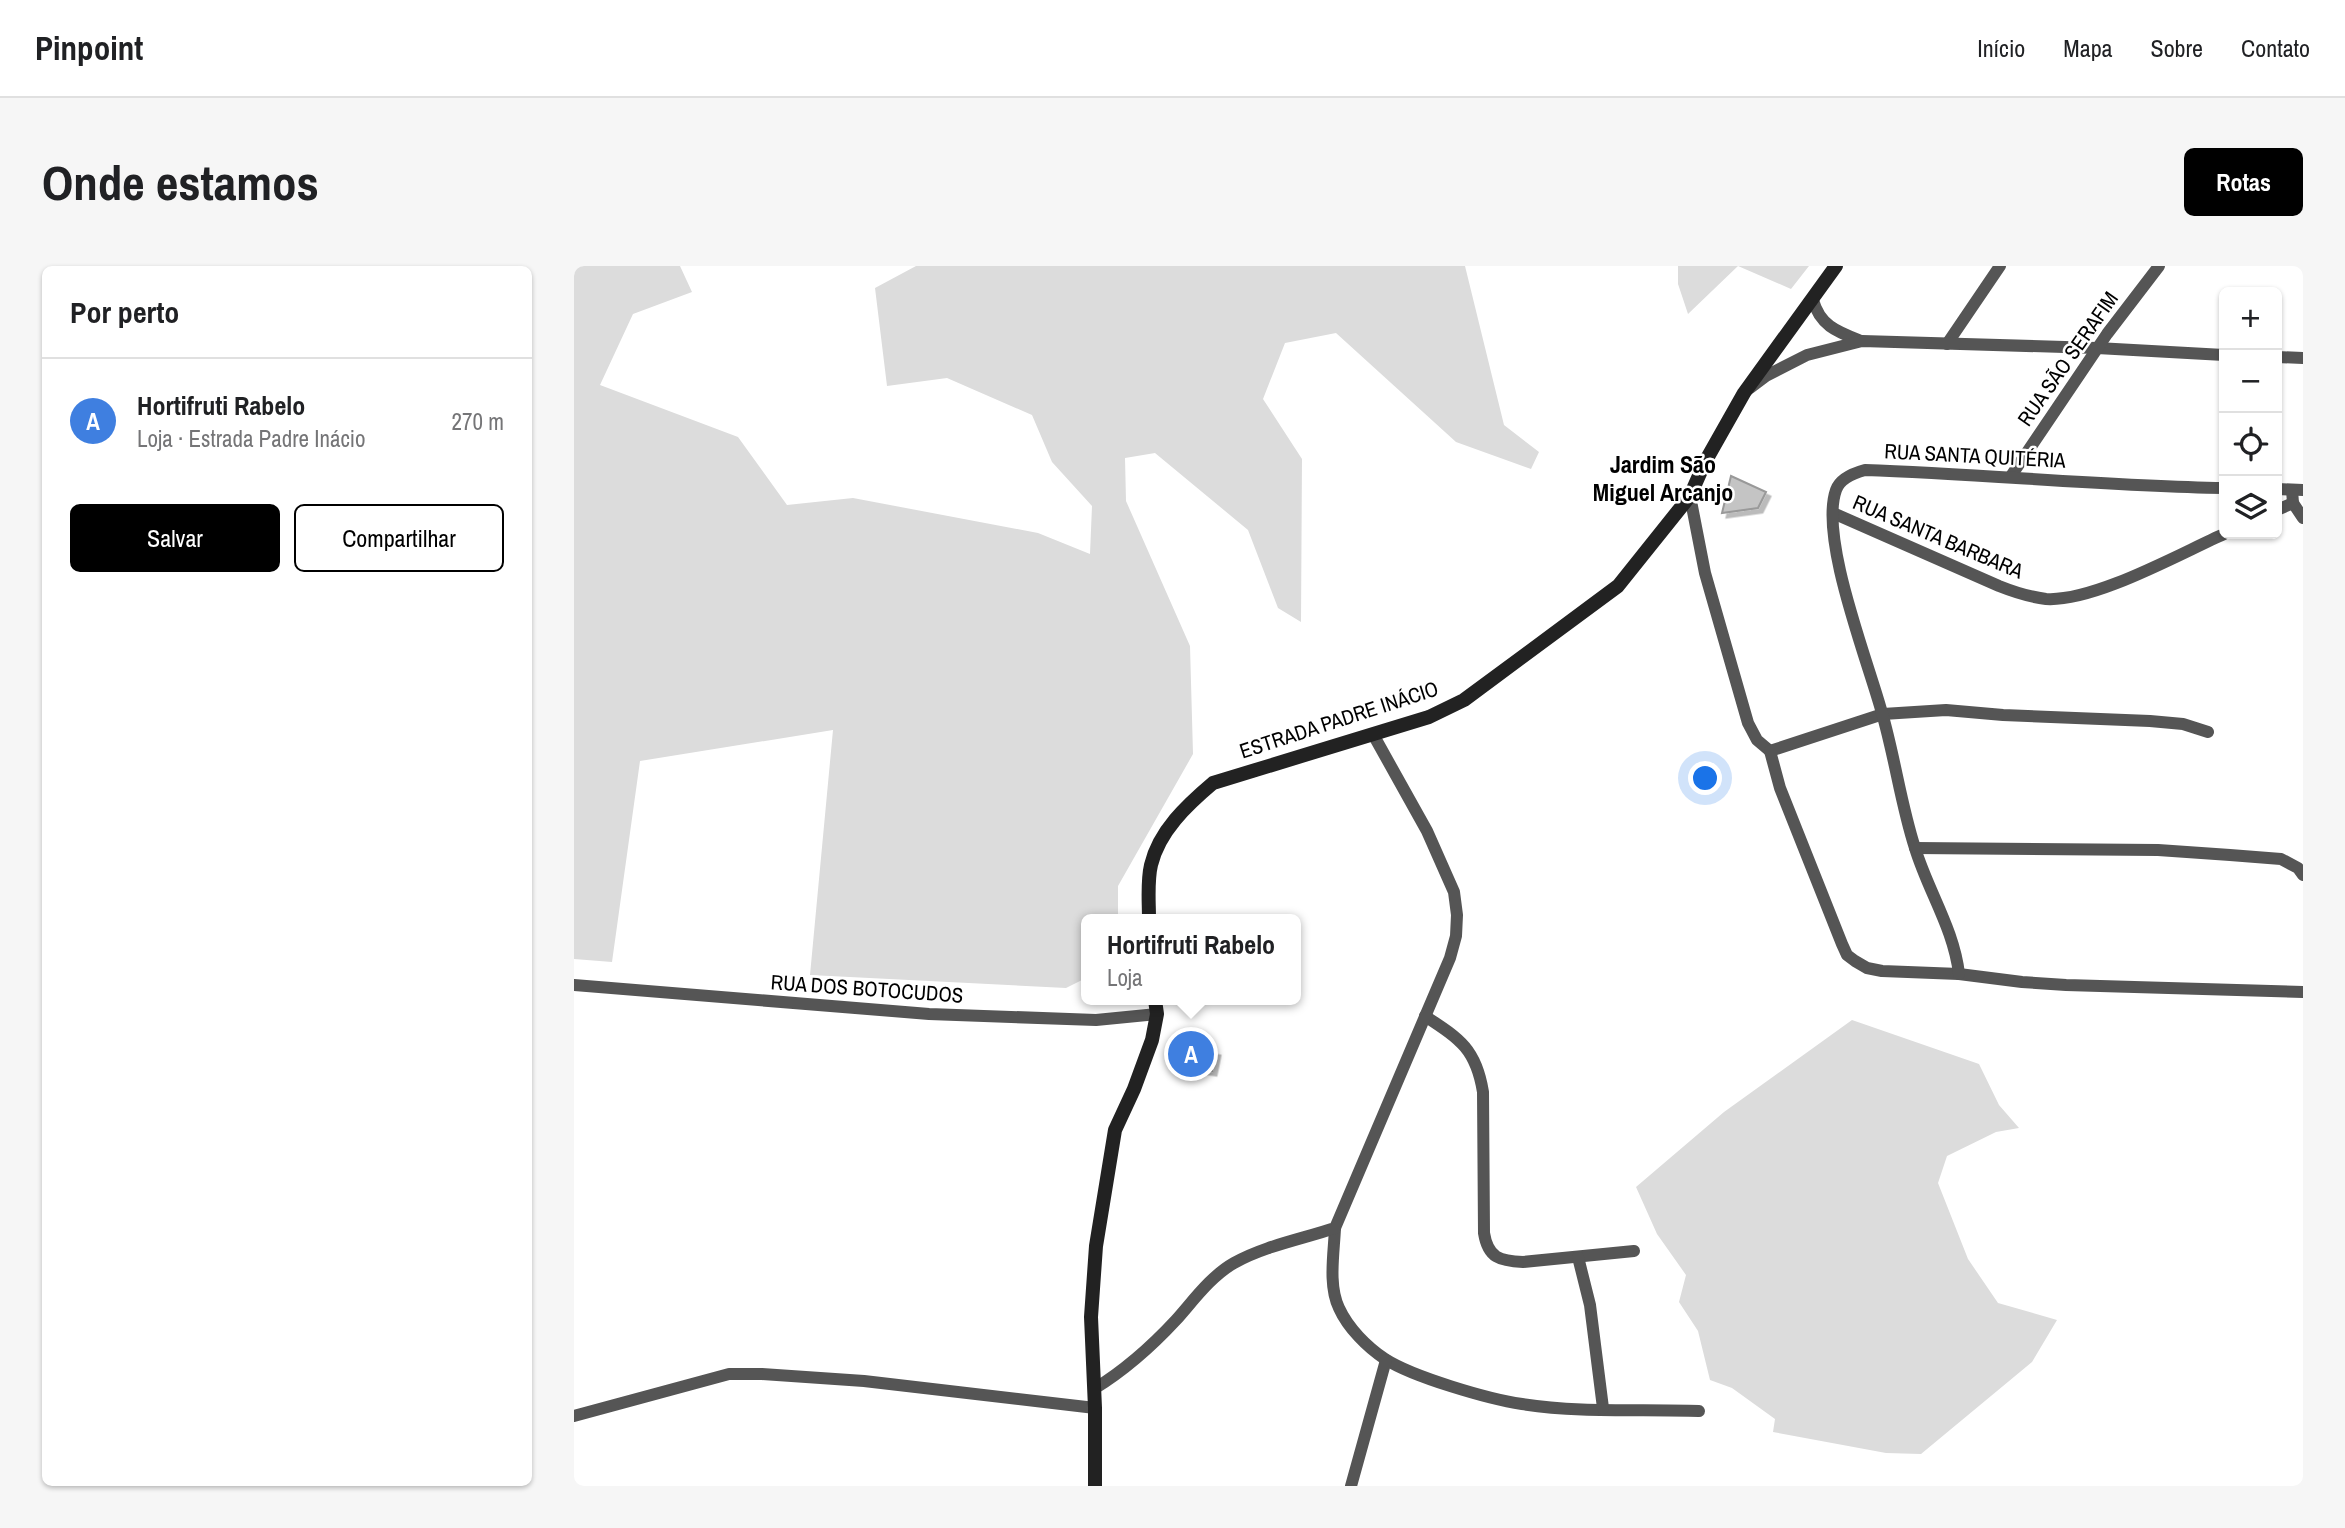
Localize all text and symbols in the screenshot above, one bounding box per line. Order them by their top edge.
text: Pinpoint [35,26,143,70]
text: Início [1977,32,2025,64]
text: Mapa [2063,32,2113,64]
text: Sobre [2151,32,2203,64]
text: Contato [2241,32,2310,64]
button: Rotas [2184,148,2303,216]
text: Onde estamos [42,149,319,215]
street label: RUA SÃO SERAFIM [2010,286,2125,432]
map controls [2219,287,2282,539]
button: + [2219,287,2282,350]
text: Por perto [70,292,179,332]
button: − [2219,350,2282,413]
text: Hortifruti Rabelo [137,388,305,423]
text: A [86,406,100,437]
text: 270 m [452,406,504,437]
button: locate [2219,413,2282,476]
text: Loja · Estrada Padre Inácio [137,423,366,454]
street label: RUA SANTA QUITÉRIA [1884,436,2067,475]
district label: Jardim São Miguel Arcanjo [1593,448,1733,508]
button: layers [2219,476,2282,539]
street label: RUA SANTA BARBARA [1849,488,2028,586]
button: Salvar [70,504,280,572]
button: Compartilhar [294,504,504,572]
street label: ESTRADA PADRE INÁCIO [1236,674,1442,765]
your location [1688,761,1722,795]
popup [1081,914,1301,1005]
text: Hortifruti Rabelo [1107,927,1275,962]
text: Loja [1107,962,1143,993]
street label: RUA DOS BOTOCUDOS [770,967,964,1010]
pin: A [1168,1028,1214,1080]

